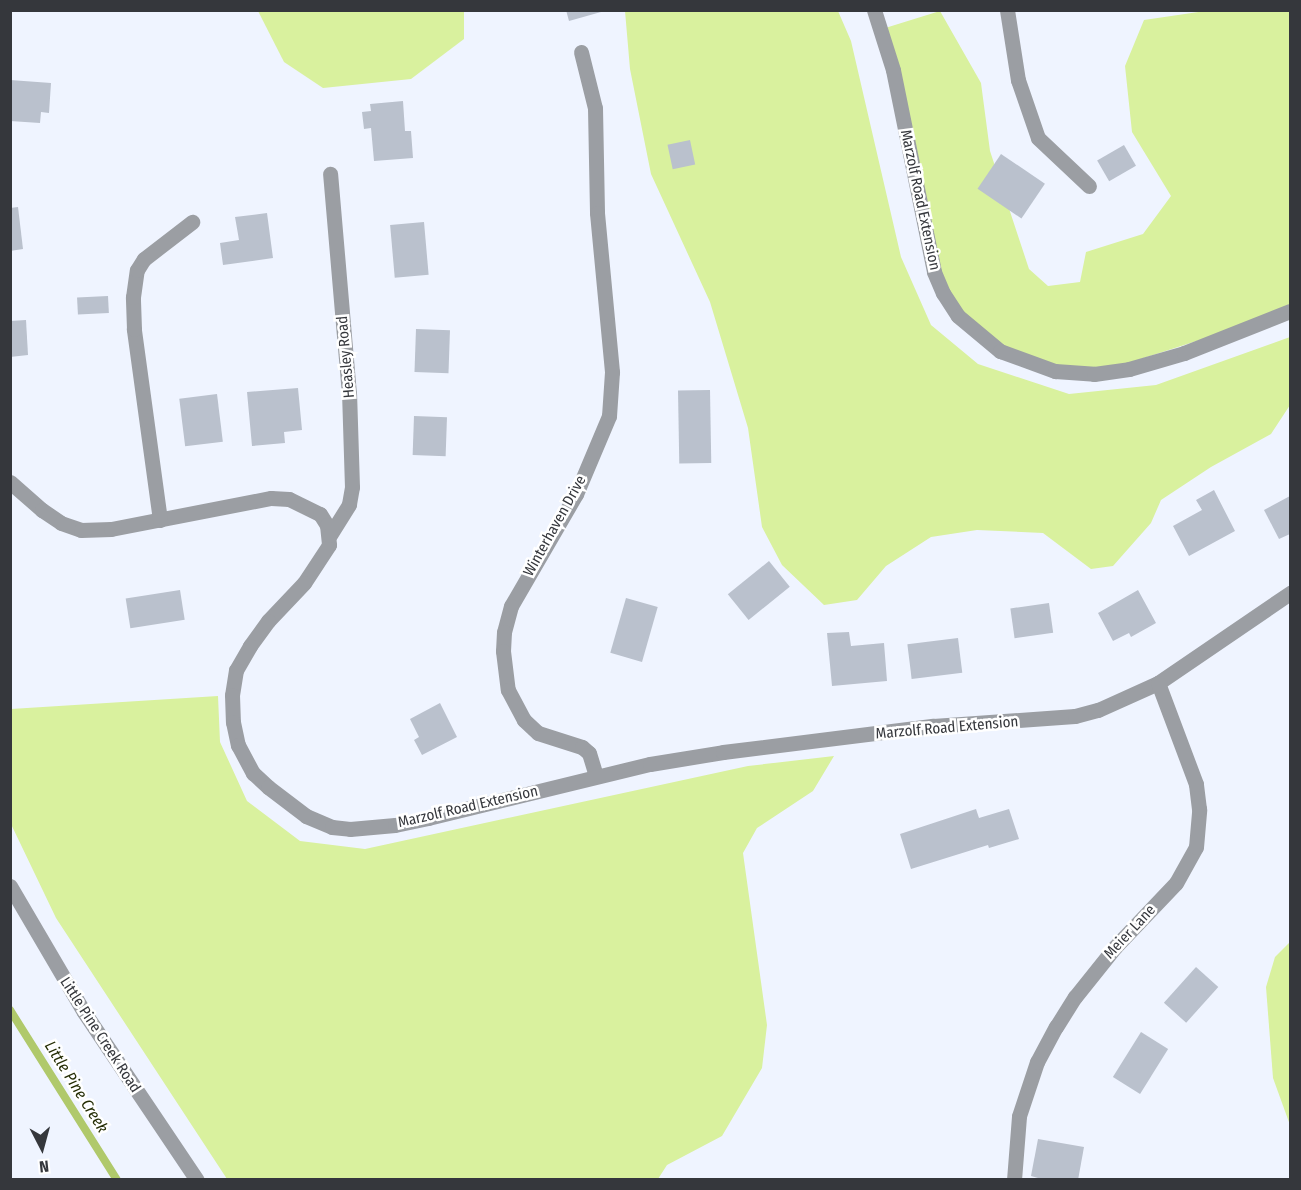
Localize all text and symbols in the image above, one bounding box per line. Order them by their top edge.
street label: Marzolf Road Extension [896,128,944,272]
street label: Heasley Road [333,315,359,399]
street label: Winterhaven Drive [520,472,590,580]
street label: Marzolf Road Extension [875,713,1019,743]
street label: Marzolf Road Extension [396,782,540,832]
street label: Meier Lane [1100,901,1160,963]
street label: Little Pine Creek Road [56,974,144,1096]
water label: Little Pine Creek [40,1038,112,1136]
north arrow [12,1118,72,1178]
text: N [38,1156,50,1176]

